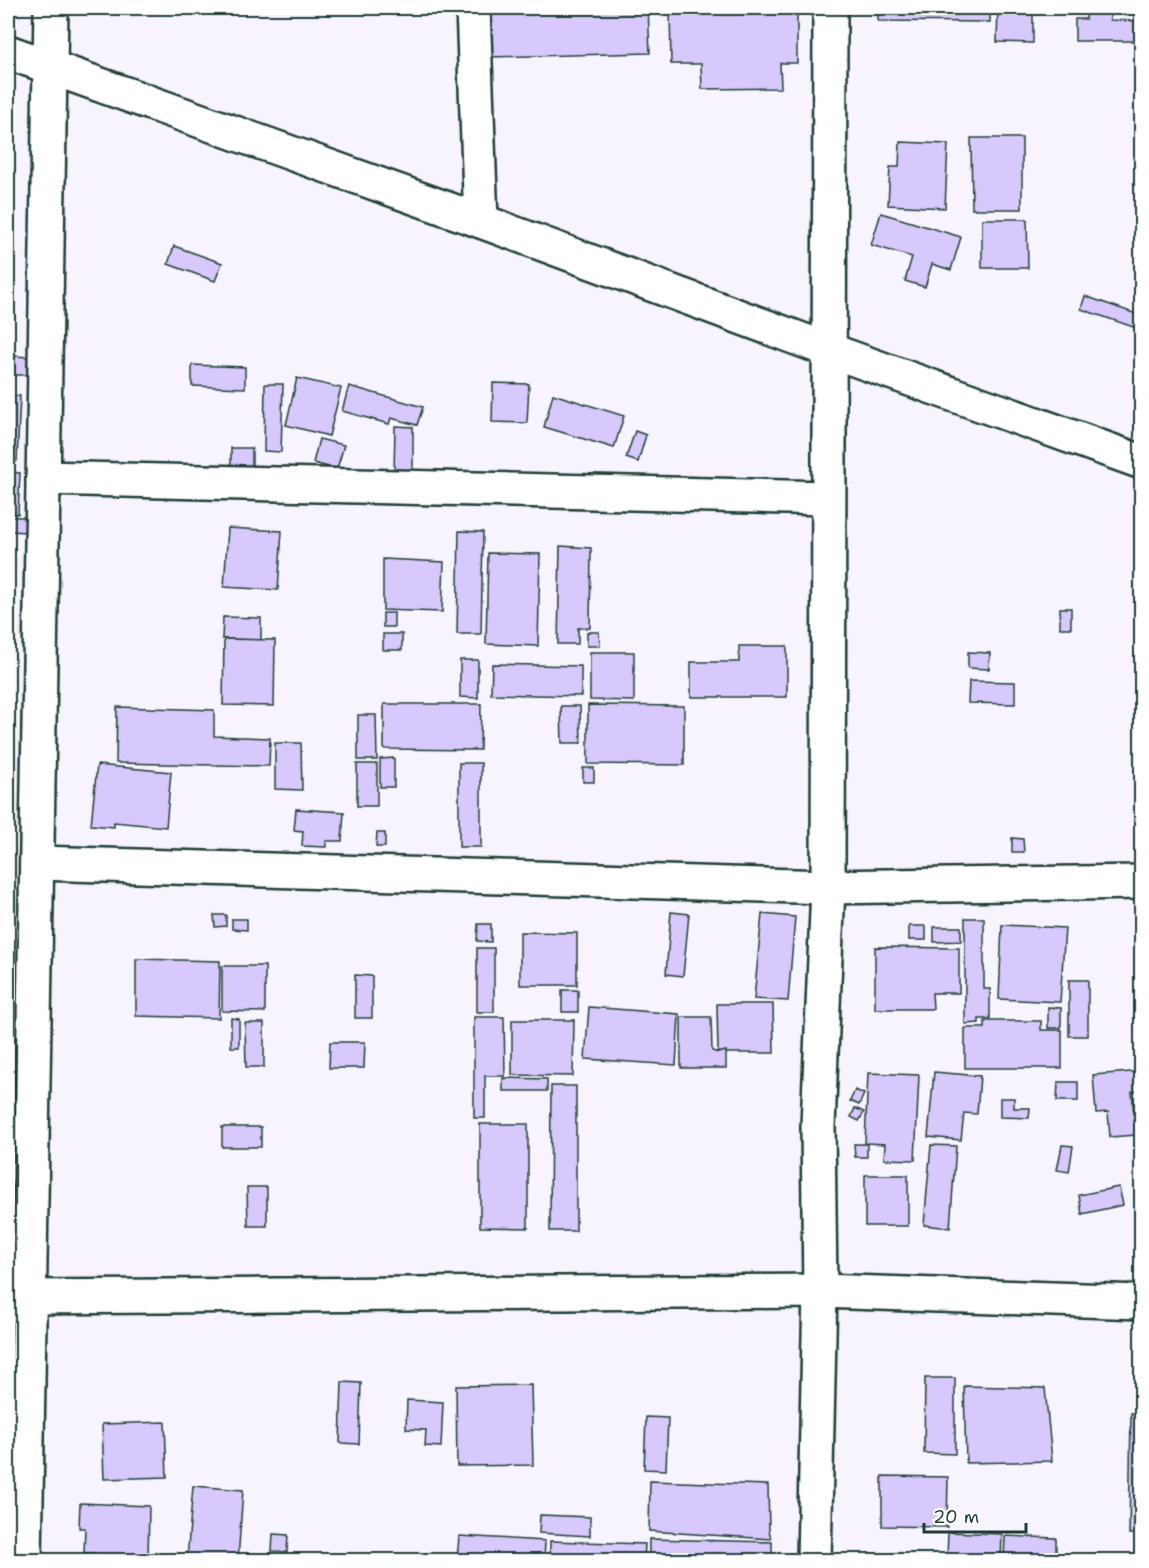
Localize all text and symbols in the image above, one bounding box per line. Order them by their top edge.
scale bar [924,1496,1026,1534]
text: 20 m [933,1505,979,1529]

